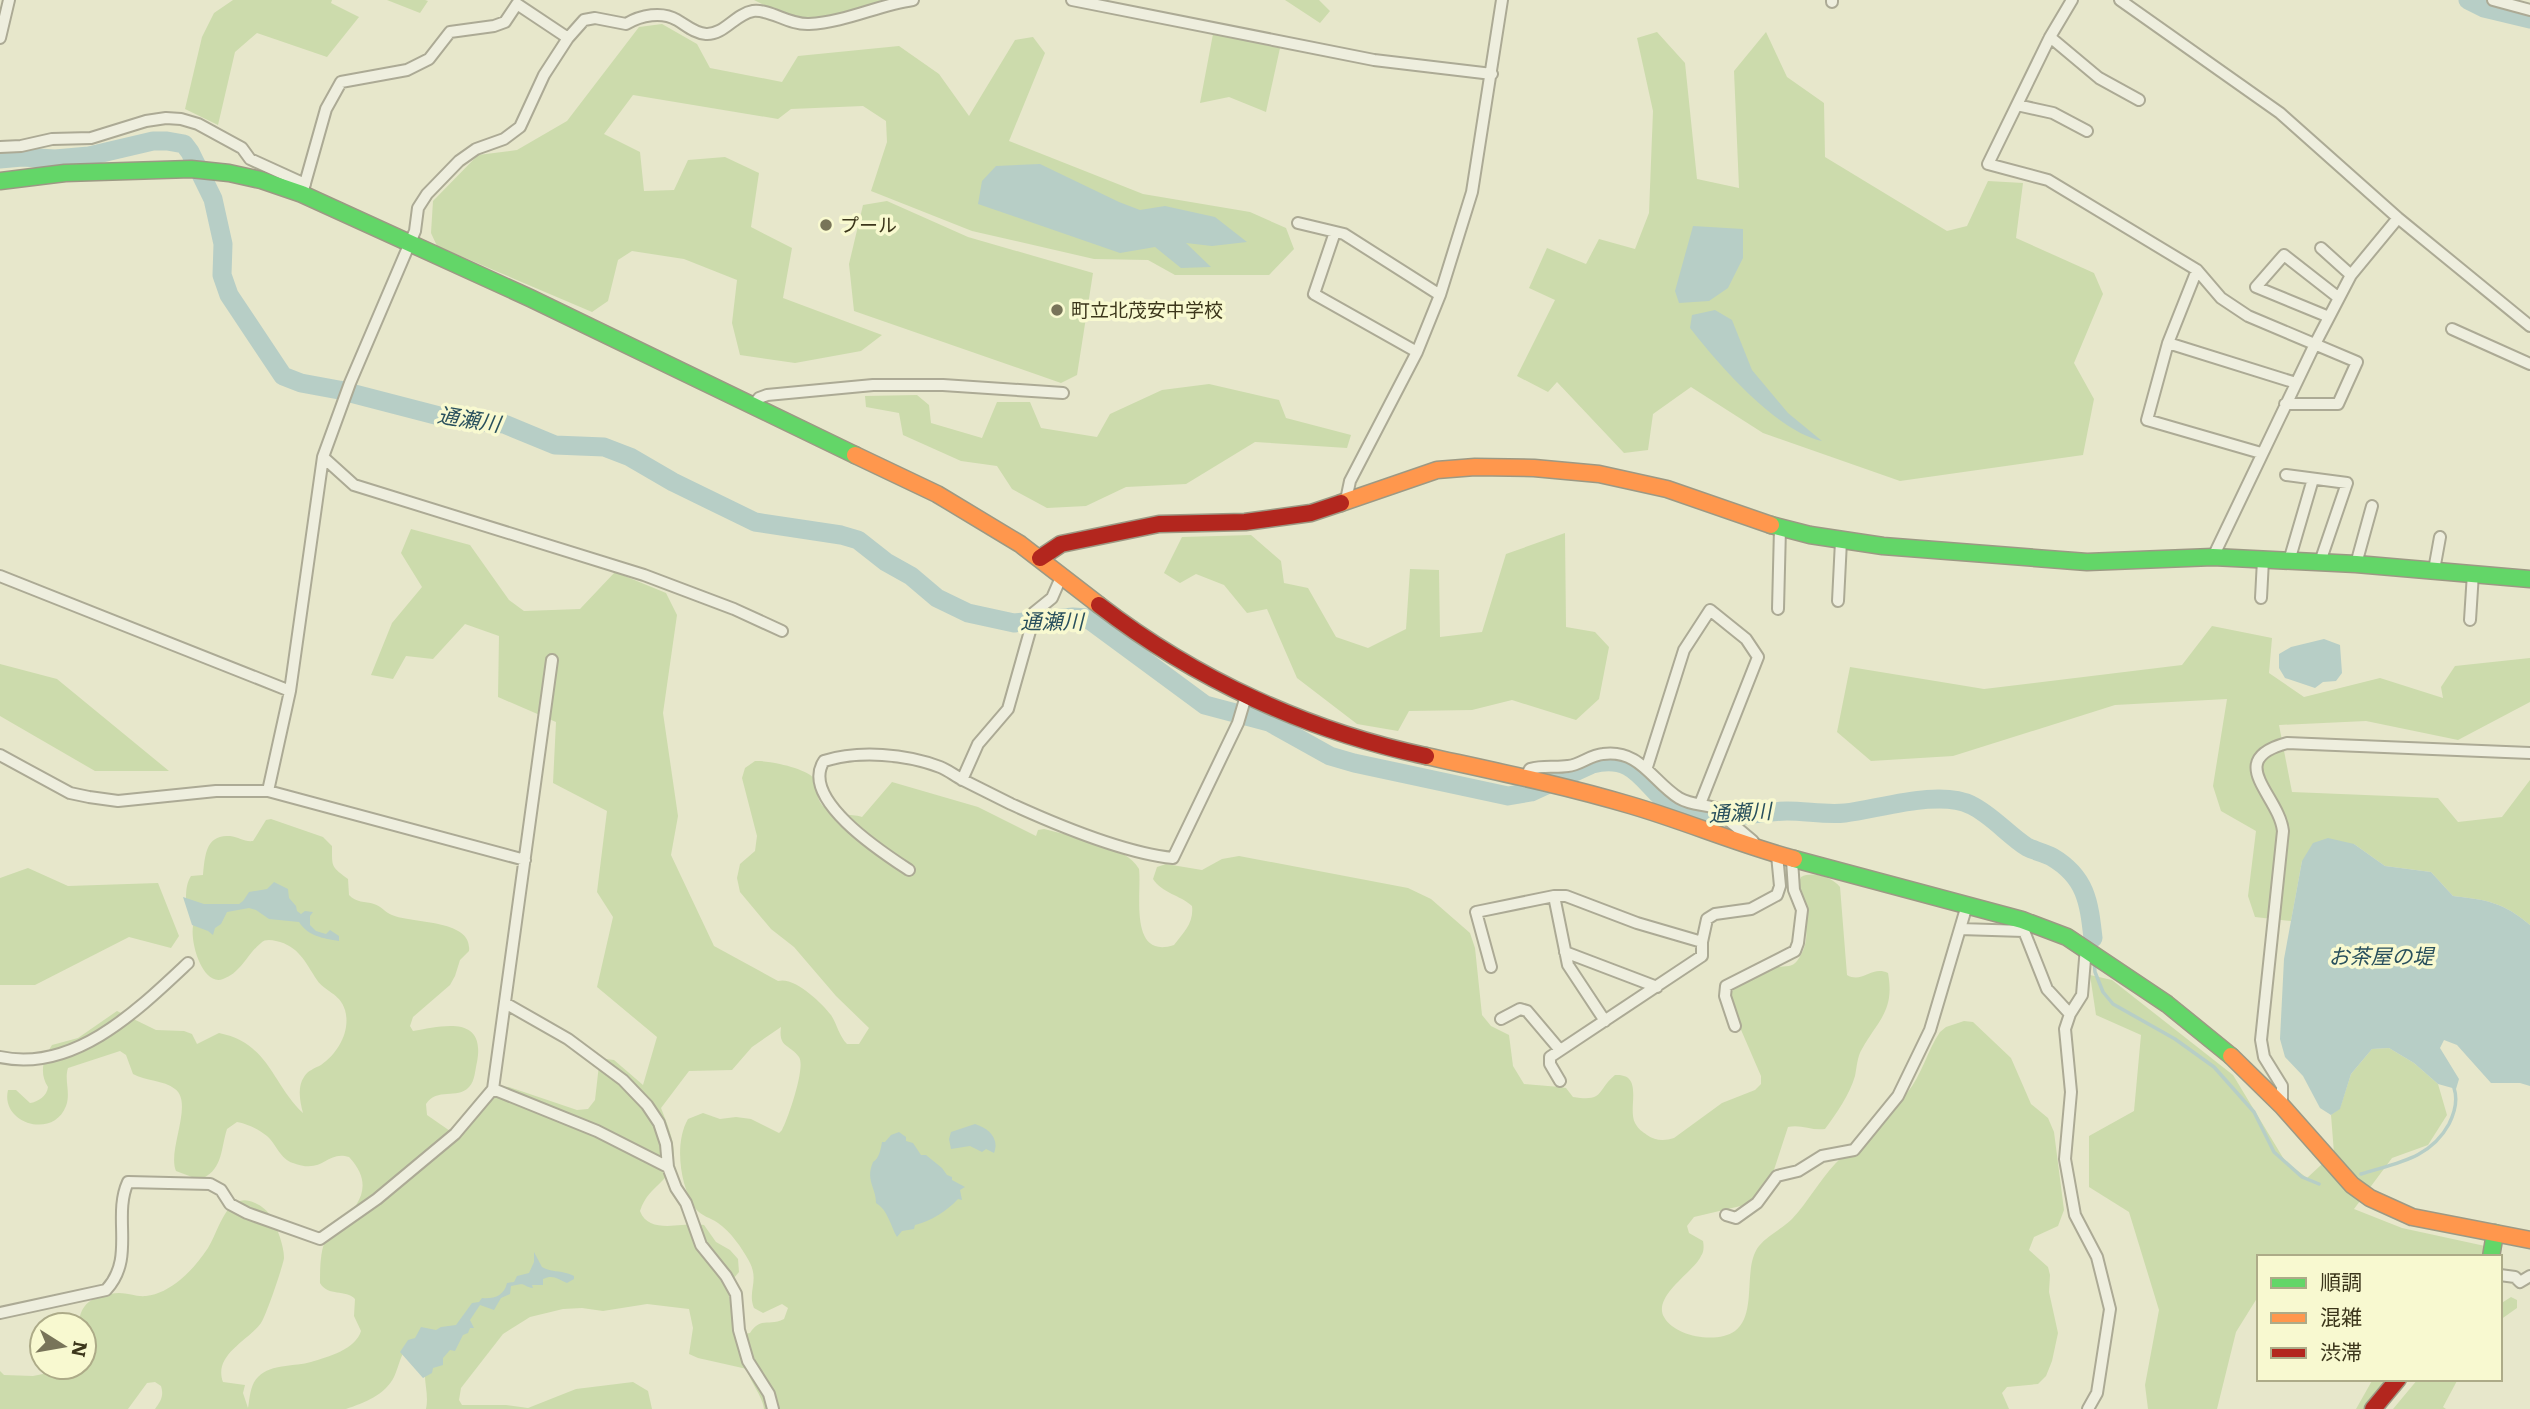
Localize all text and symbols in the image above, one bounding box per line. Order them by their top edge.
place label: プール [840,210,897,238]
marker: プール [818,217,834,233]
place label: 町立北茂安中学校 [1071,295,1223,323]
marker: 町立北茂安中学校 [1049,302,1065,318]
water label: 通瀬川 [436,397,505,438]
water label: 通瀬川 [1021,604,1085,635]
water label: 通瀬川 [1708,793,1774,828]
water label: お茶屋の堤 [2329,939,2435,970]
legend [2257,1255,2502,1381]
text: 順調 [2320,1265,2362,1296]
text: 混雑 [2320,1300,2362,1331]
north arrow [28,1311,98,1381]
text: 渋滞 [2320,1335,2362,1366]
text: N [65,1339,96,1360]

